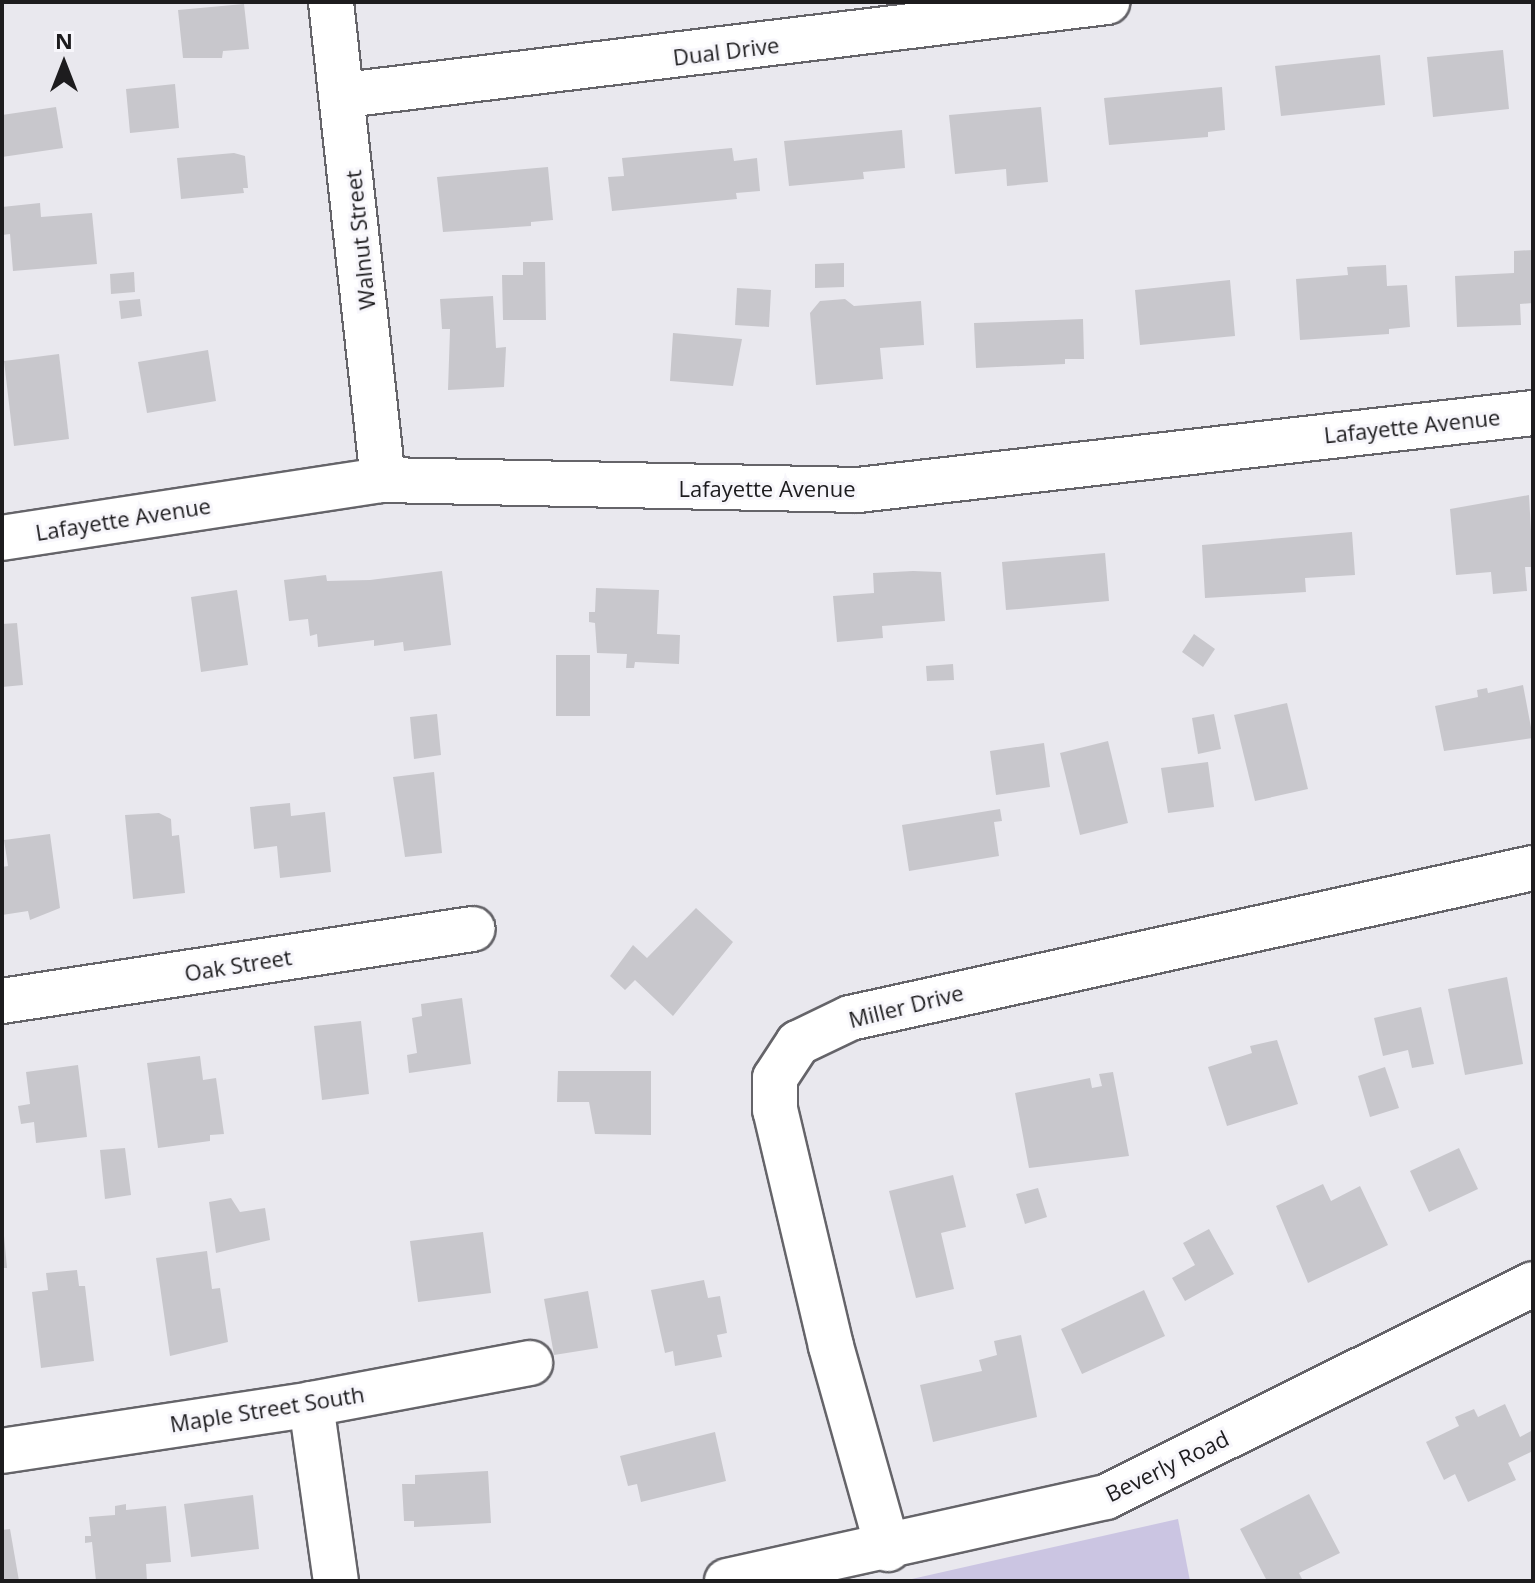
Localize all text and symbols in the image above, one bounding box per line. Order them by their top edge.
north arrow [24,24,104,104]
text: N [55,25,73,55]
street label: Dual Drive [671,31,781,71]
street label: Walnut Street [340,169,380,311]
street label: Lafayette Avenue [1323,404,1501,448]
street label: Lafayette Avenue [678,476,856,502]
street label: Lafayette Avenue [33,492,213,546]
street label: Oak Street [183,944,293,986]
street label: Miller Drive [846,979,966,1033]
street label: Maple Street South [168,1381,366,1437]
street label: Beverly Road [1101,1425,1233,1507]

